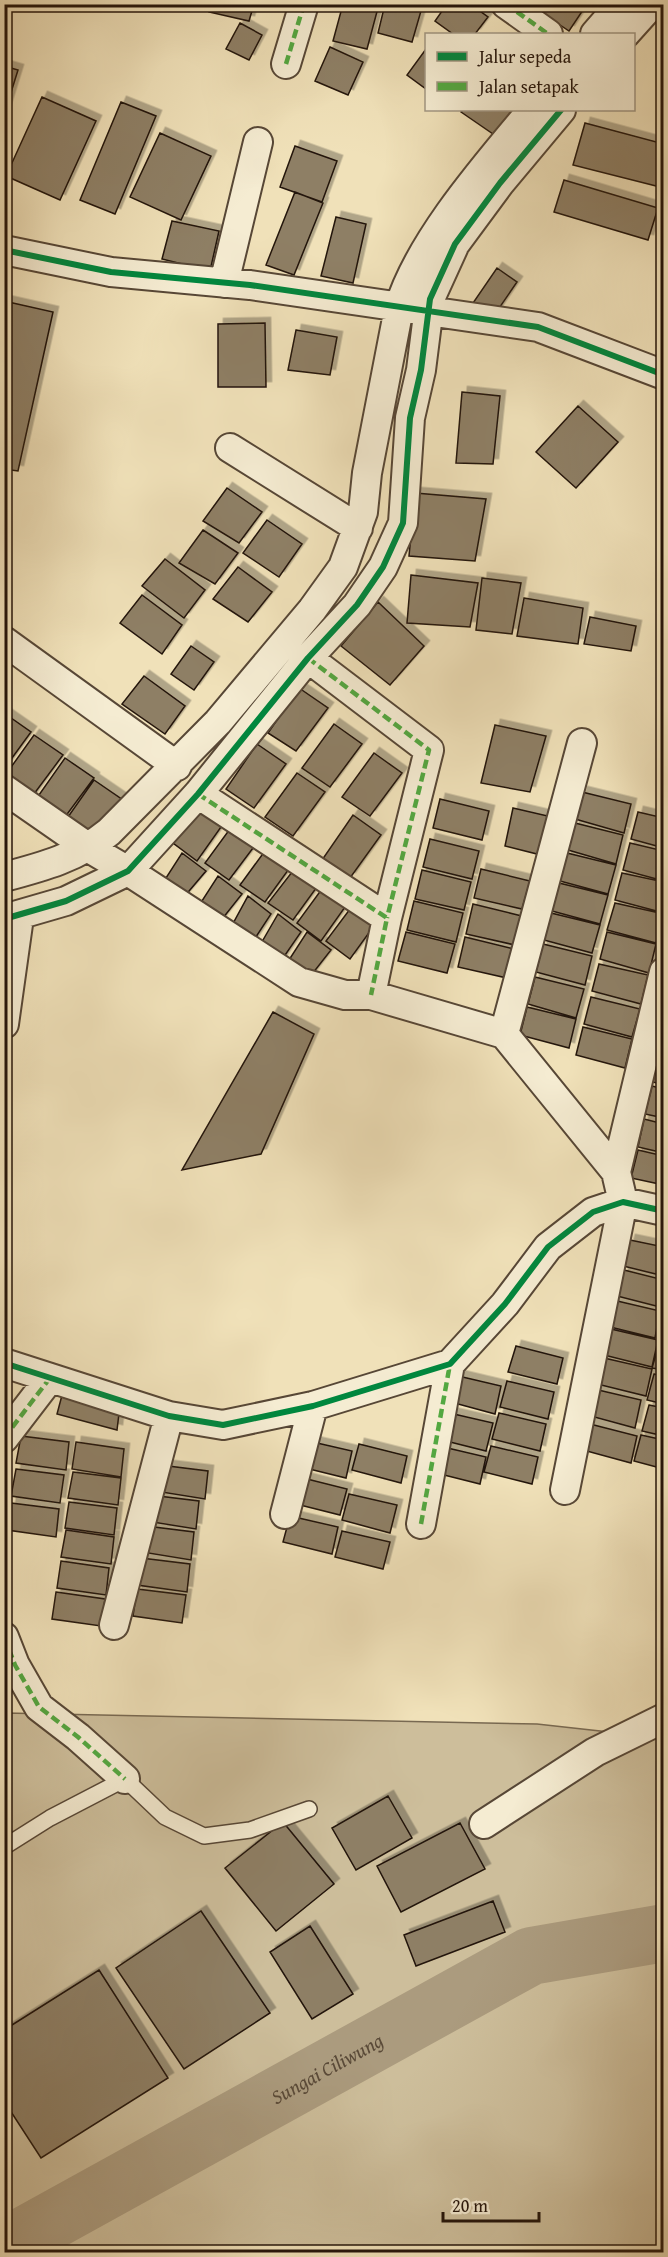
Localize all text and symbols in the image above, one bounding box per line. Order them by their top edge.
legend [425,33,635,111]
text: Jalur sepeda [477,43,572,70]
text: Jalan setapak [477,73,579,100]
water label: Sungai Ciliwung [265,2025,388,2111]
scale bar [443,2185,539,2223]
text: 20 m [452,2192,488,2219]

